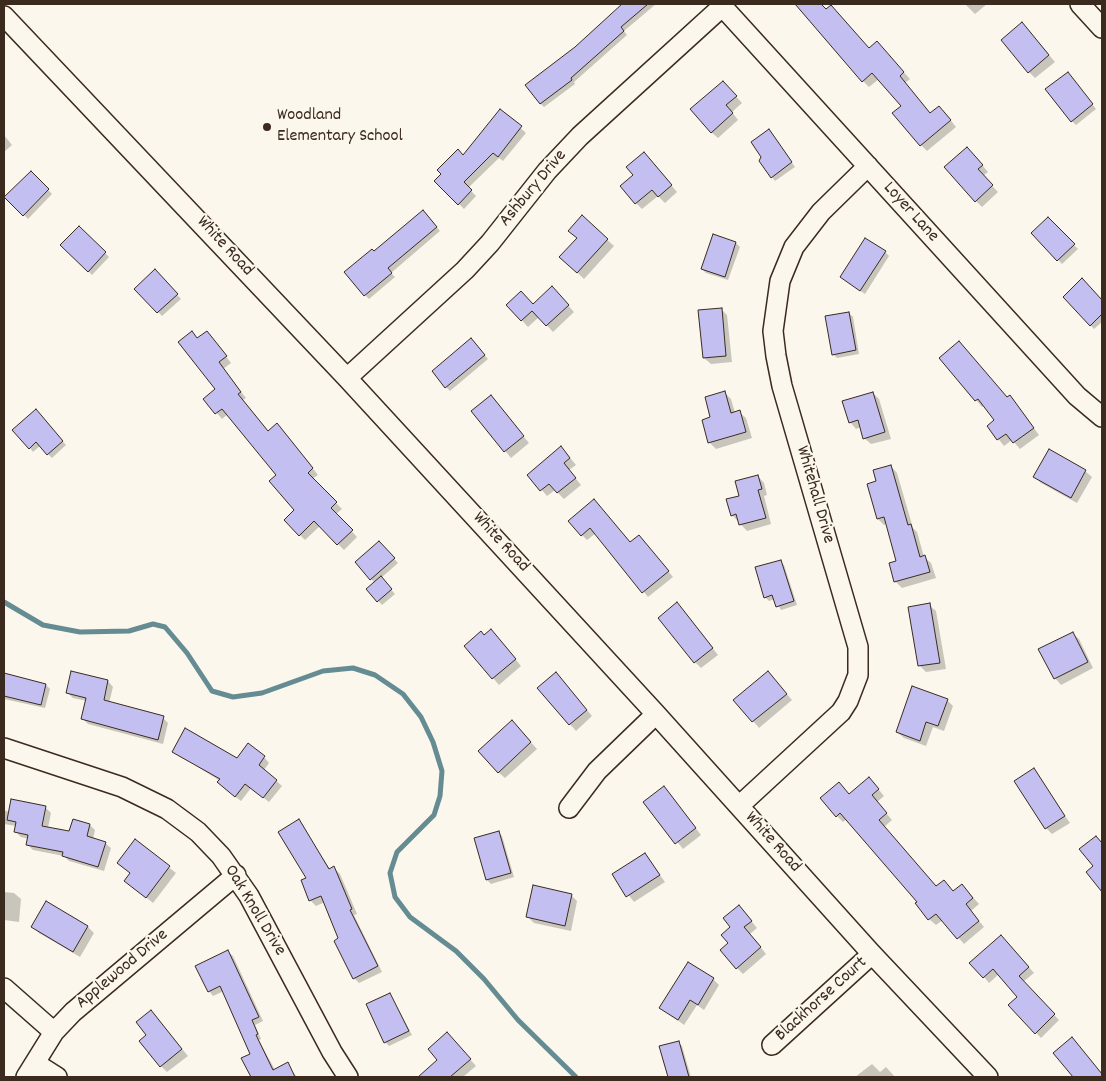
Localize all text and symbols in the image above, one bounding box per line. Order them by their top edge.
place label: Woodland Elementary School [277,106,403,148]
marker: Woodland Elementary School [261,121,273,133]
street label: Ashbury Drive [496,146,572,232]
street label: Loyer Lane [877,178,943,248]
street label: White Road [191,212,257,282]
street label: Whitehall Drive [790,444,838,546]
street label: White Road [467,508,533,578]
street label: White Road [739,808,805,878]
street label: Oak Knoll Drive [218,862,290,960]
street label: Applewood Drive [73,925,173,1015]
street label: Blackhorse Court [772,953,872,1047]

